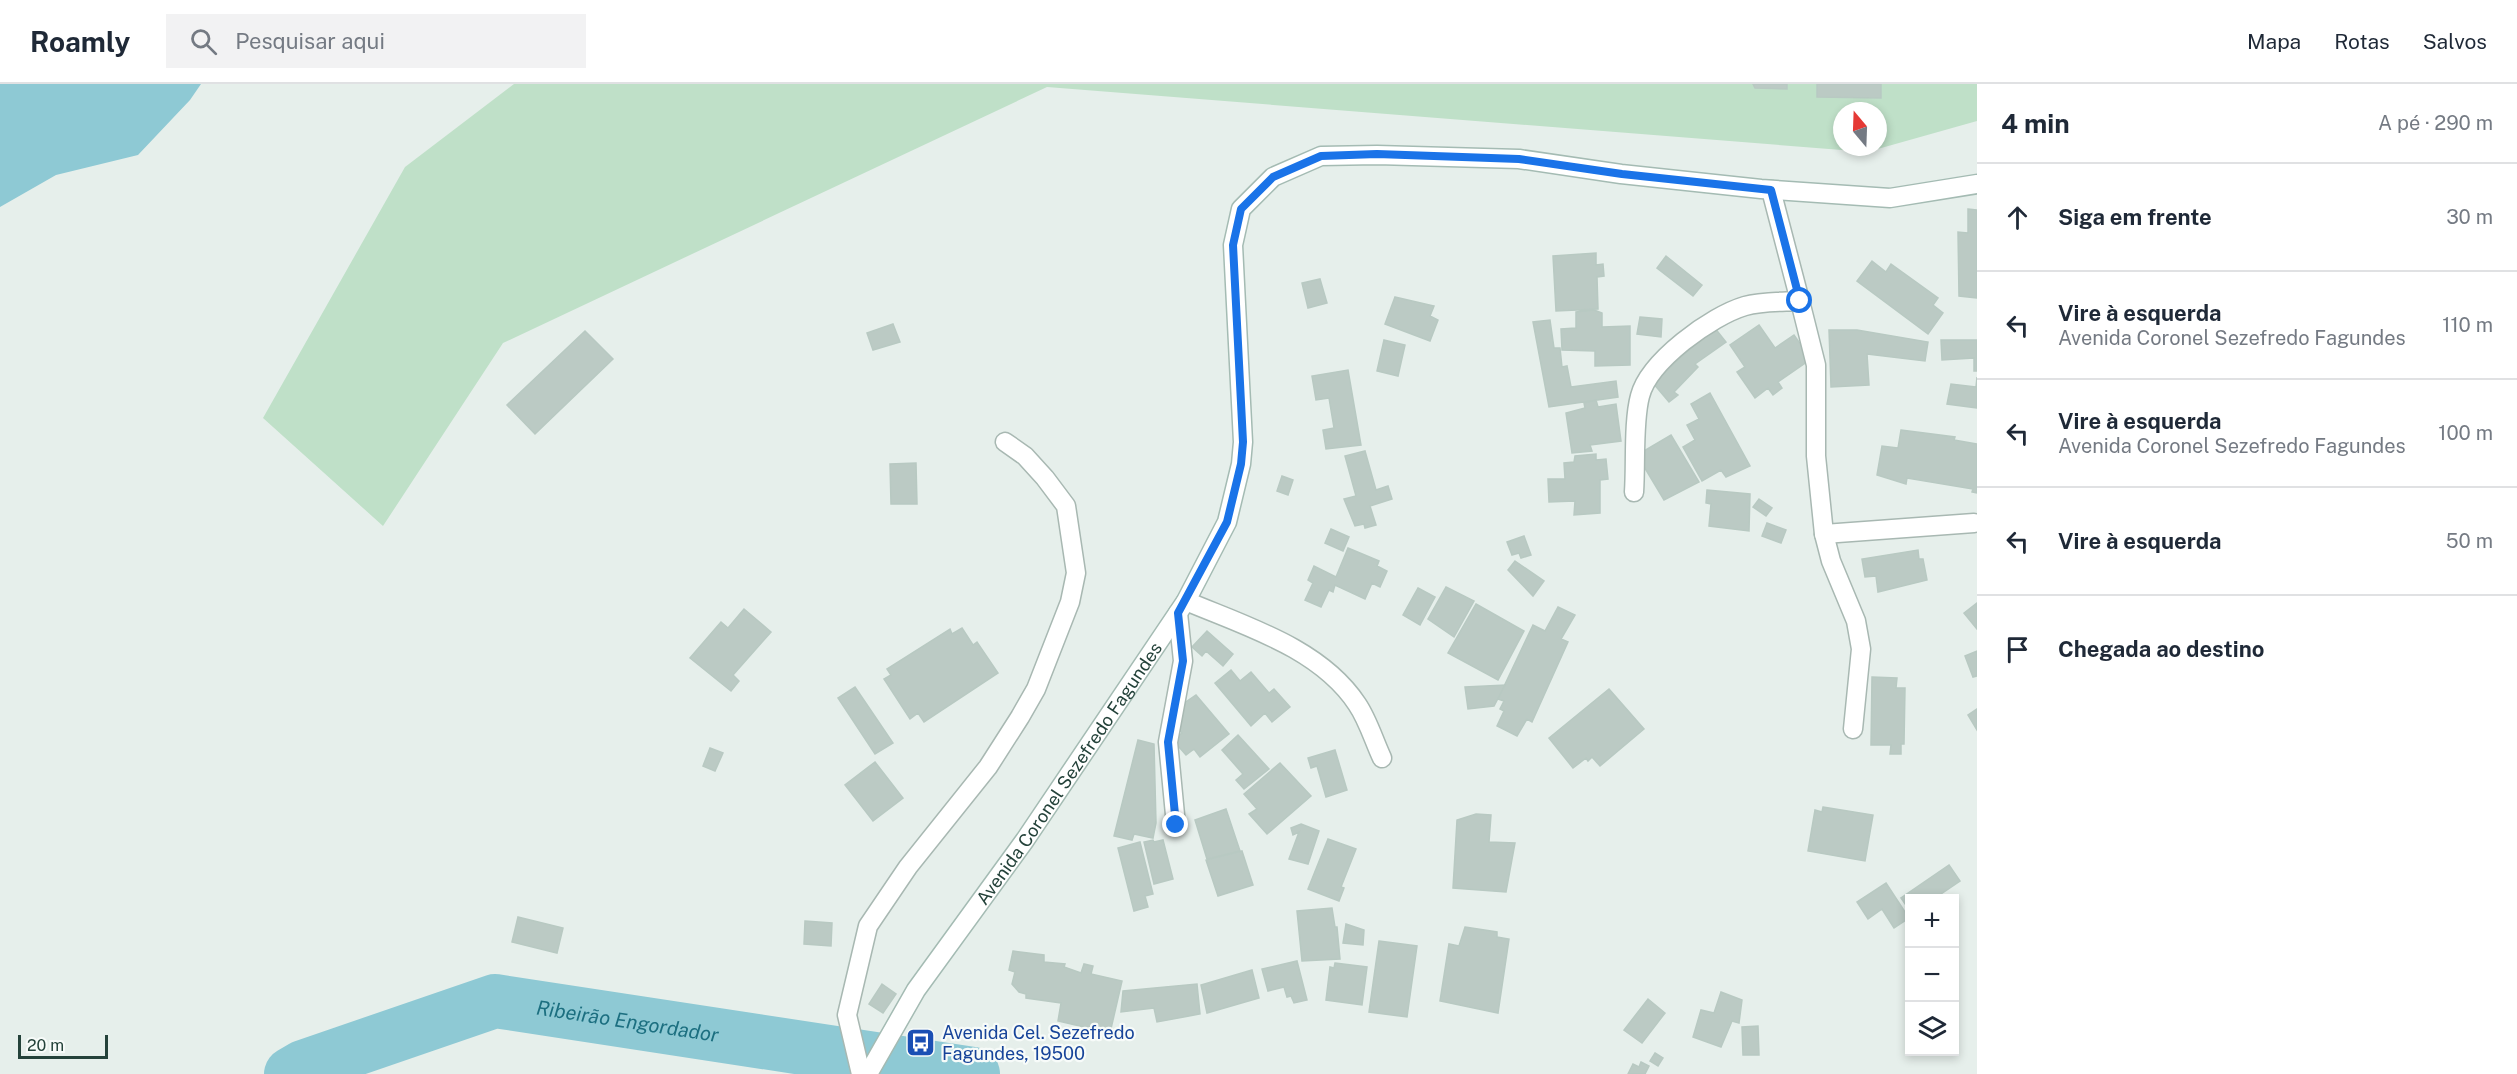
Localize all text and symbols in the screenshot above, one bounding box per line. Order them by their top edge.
search box [166,14,586,68]
text: Roamly [30,25,130,58]
icon: search [187,25,220,58]
text: Pesquisar aqui [235,28,385,54]
text: Mapa [2247,29,2301,54]
text: Rotas [2334,29,2390,54]
text: Salvos [2423,29,2487,54]
north arrow [1833,102,1887,156]
text: 4 min [2001,108,2070,139]
text: A pé · 290 m [2378,111,2493,135]
icon: ahead [2001,201,2034,234]
text: Siga em frente [2058,204,2212,230]
text: 30 m [2446,205,2493,229]
route start [1786,287,1812,313]
text: Vire à esquerda [2058,300,2222,326]
icon: left [2001,309,2034,342]
text: 110 m [2442,313,2493,337]
text: Avenida Coronel Sezefredo Fagundes [2058,326,2406,350]
text: Vire à esquerda [2058,408,2222,434]
icon: left [2001,417,2034,450]
text: 100 m [2438,421,2493,445]
text: Avenida Coronel Sezefredo Fagundes [2058,434,2406,458]
icon: left [2001,525,2034,558]
text: Vire à esquerda [2058,528,2222,554]
text: 50 m [2446,529,2493,553]
icon: arrive [2001,633,2034,666]
text: Chegada ao destino [2058,636,2264,662]
street label: Avenida Coronel Sezefredo Fagundes [971,638,1166,908]
route end [1162,811,1188,837]
map controls [1905,894,1959,1056]
button: + [1905,894,1959,948]
button: − [1905,948,1959,1002]
water label: Ribeirão Engordador [535,995,721,1047]
button: layers [1905,1002,1959,1056]
place label: Avenida Cel. Sezefredo Fagundes, 19500 [942,1022,1135,1064]
bus stop icon: Avenida Cel. Sezefredo Fagundes, 19500 [905,1026,937,1058]
scale bar [18,1032,108,1060]
text: 20 m [27,1036,64,1055]

